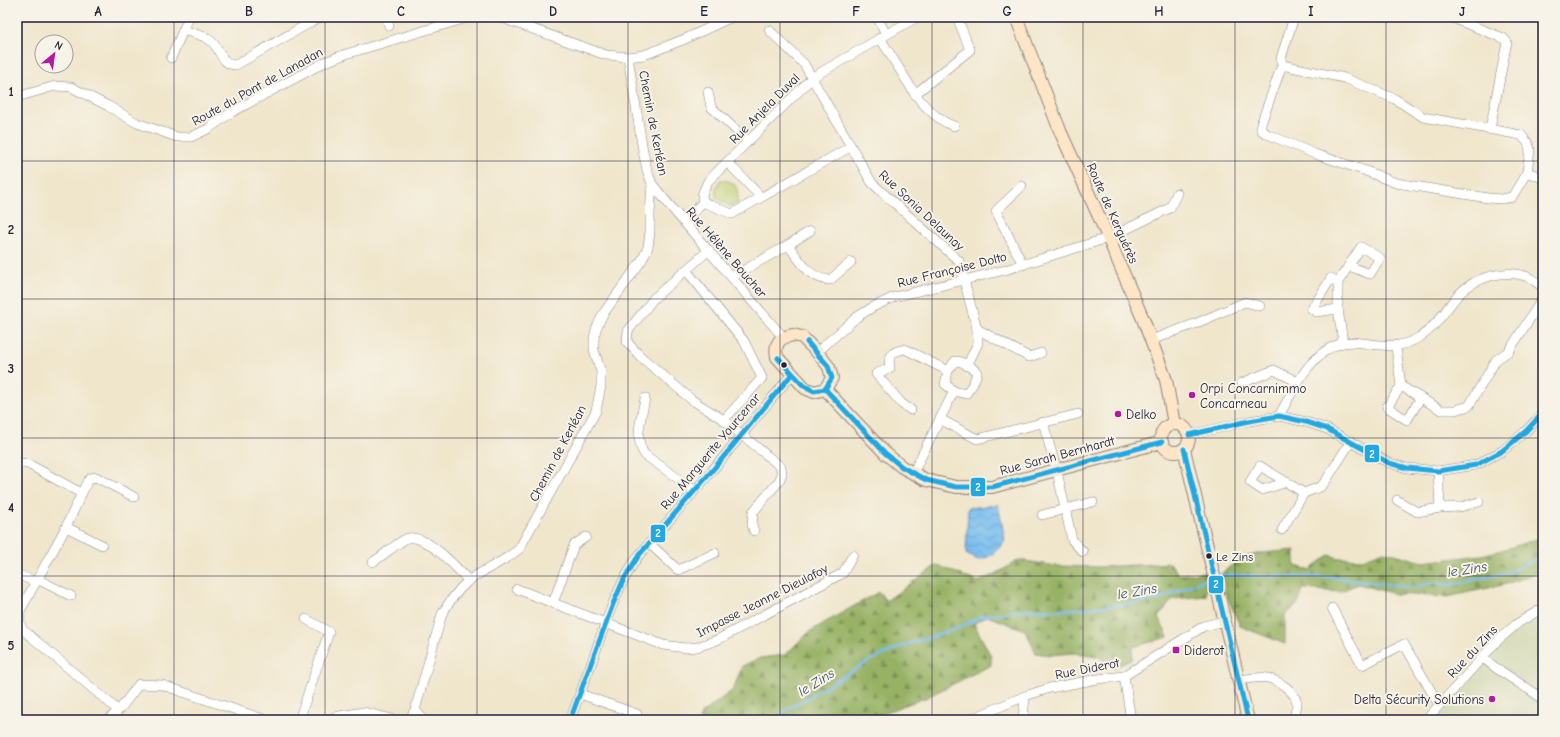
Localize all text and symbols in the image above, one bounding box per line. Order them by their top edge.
text: A [94,4,102,19]
text: B [245,4,253,19]
text: C [397,4,405,19]
text: D [549,4,557,19]
text: E [700,4,708,19]
text: F [852,4,860,19]
text: G [1002,4,1012,19]
text: H [1154,4,1164,19]
text: I [1308,4,1314,19]
text: J [1459,4,1465,19]
north arrow [34,34,74,74]
text: N [52,38,65,53]
street label: Route du Pont de Lanadan [189,44,325,129]
street label: Chemin de Kerléan [636,69,671,177]
street label: Rue Anjela Duval [726,70,803,147]
text: 1 [8,84,14,99]
street label: Route de Kerguérès [1084,161,1141,266]
street label: Rue Sonia Delaunay [876,167,968,254]
street label: Rue Hélène Boucher [683,204,771,301]
text: 2 [8,222,14,237]
street label: Rue Françoise Dolto [896,249,1008,290]
unlabelled marker [779,360,789,370]
text: 3 [8,361,14,376]
place label: Orpi Concarnimmo Concarneau [1200,381,1307,411]
street label: Rue Marguerite Yourcenar [657,390,764,512]
marker: Orpi Concarnimmo Concarneau [1187,390,1197,400]
street label: Chemin de Kerléan [526,403,589,504]
place label: Delko [1126,407,1157,422]
marker: Delko [1113,409,1123,419]
street label: Rue Sarah Bernhardt [998,433,1117,478]
line badge: 2 [1364,444,1380,463]
text: 2 [1369,448,1375,461]
line badge: 2 [970,477,986,497]
text: 2 [975,481,981,494]
text: 4 [8,500,14,515]
line badge: 2 [650,524,666,543]
text: 2 [655,527,661,540]
place label: Le Zins [1216,550,1253,564]
marker: Le Zins [1204,551,1214,561]
water label: le Zins [1446,558,1488,581]
street label: Impasse Jeanne Dieulafoy [694,561,831,640]
line badge: 2 [1208,575,1224,594]
text: 2 [1213,578,1219,591]
water label: le Zins [1116,580,1158,603]
street label: Rue du Zins [1444,622,1500,681]
text: 5 [8,638,15,653]
place label: Diderot [1184,643,1225,658]
marker: Diderot [1171,645,1181,655]
street label: Rue Diderot [1054,655,1122,682]
water label: le Zins [795,665,838,700]
place label: Delta Sécurity Solutions [1354,692,1484,707]
marker: Delta Sécurity Solutions [1487,694,1497,704]

